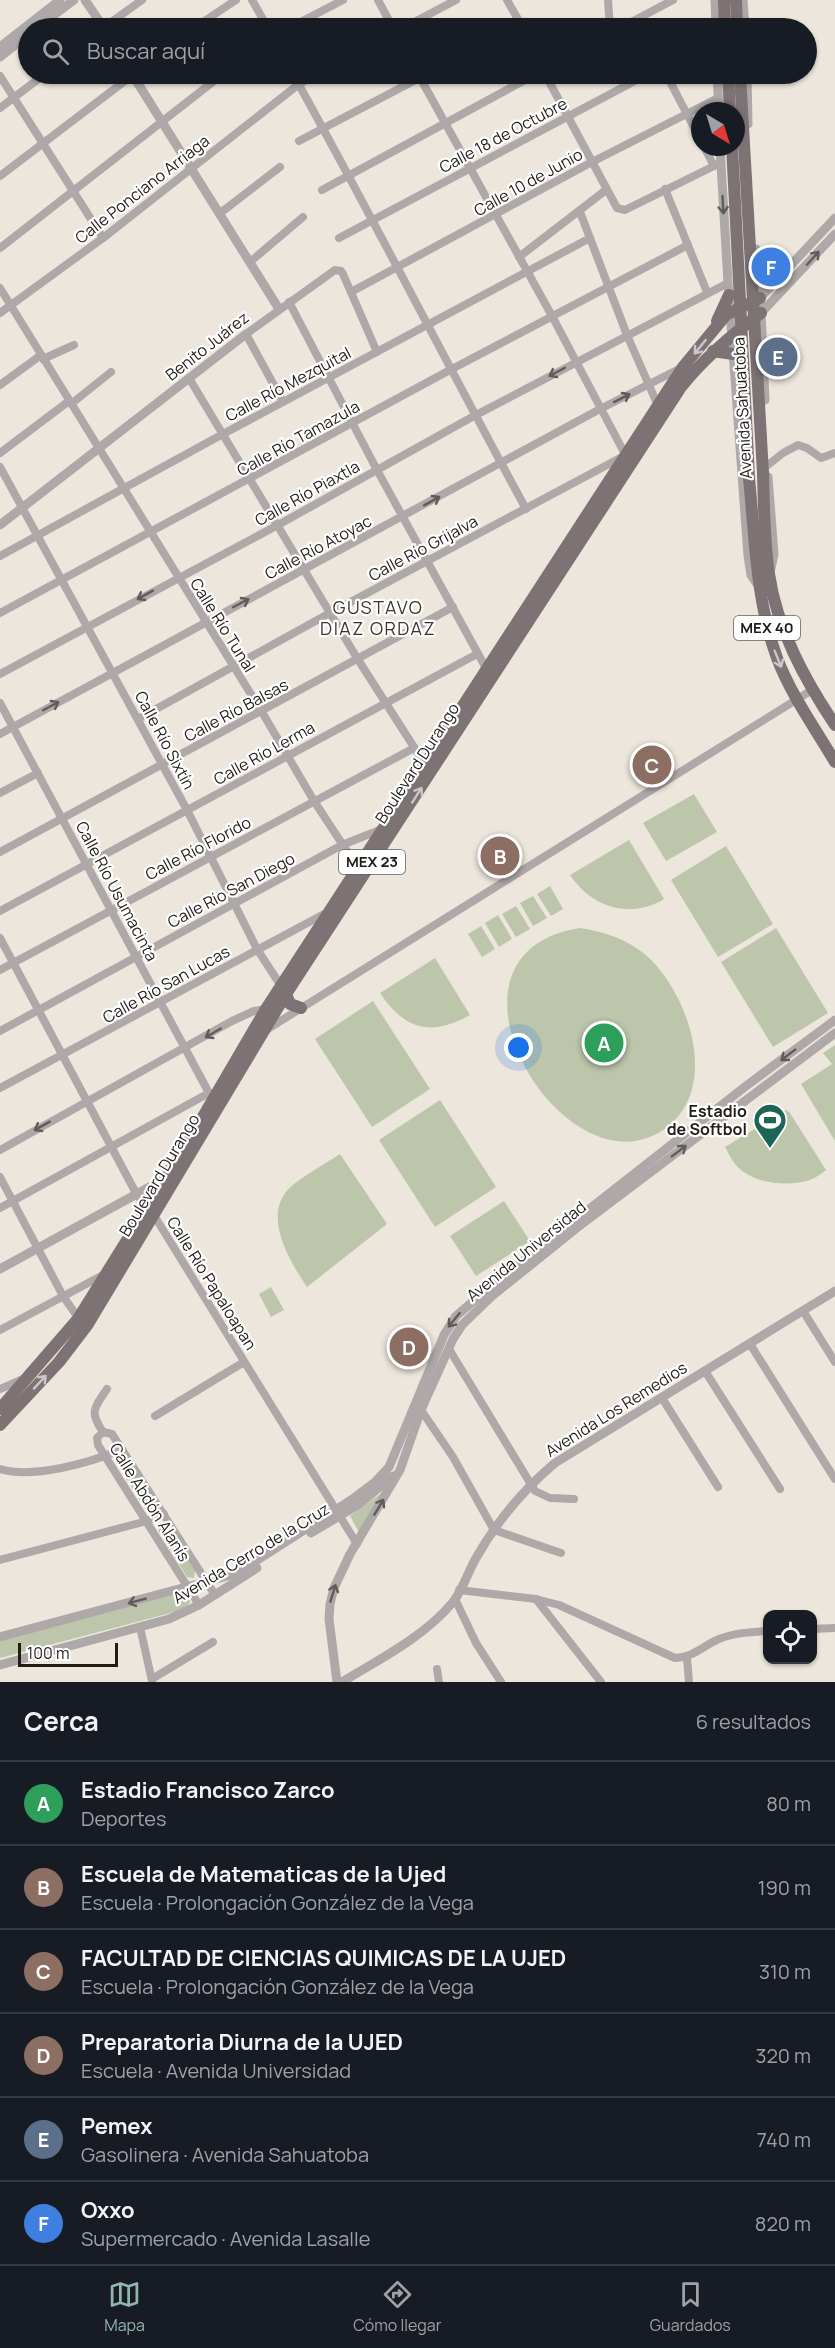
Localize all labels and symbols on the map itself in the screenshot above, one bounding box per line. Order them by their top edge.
street label: Calle 18 de Octubre [435,92,571,178]
north arrow [691,102,745,156]
street label: Calle Ponciano Arriaga [70,130,214,248]
street label: Calle 10 de Junio [470,143,586,221]
one-way arrow [718,195,729,215]
pin: F [752,244,790,290]
one-way arrow [806,251,820,266]
street label: Benito Juárez [161,307,253,385]
pin: E [758,334,798,380]
street label: Avenida Sahuatoba [727,337,757,479]
one-way arrow [693,339,706,355]
street label: Calle Río Mezquital [221,342,355,426]
one-way arrow [549,366,566,378]
one-way arrow [612,392,630,403]
street label: Calle Río Tamazula [233,395,363,481]
street label: Calle Río Piaxtla [251,455,363,531]
one-way arrow [423,495,440,507]
street label: Calle Río Atoyac [261,510,375,584]
street label: Calle Río Grijalva [365,510,481,586]
street label: Calle Río Tunal [185,574,261,676]
one-way arrow [137,590,155,601]
district label: GUSTAVO DIAZ ORDAZ [320,595,436,640]
one-way arrow [232,597,249,609]
road number: MEX 40 [734,616,800,640]
one-way arrow [773,649,784,668]
street label: Calle Río Balsas [180,673,292,747]
street label: Calle Río Sixtín [130,687,200,793]
street label: Boulevard Durango [370,699,464,827]
one-way arrow [42,700,60,711]
street label: Calle Río Lerma [209,716,319,790]
pin: C [632,742,672,788]
one-way arrow [411,787,423,804]
street label: Calle Río Florido [141,811,255,885]
street label: Calle Río Usumacinta [71,817,163,965]
pin: B [480,834,520,878]
street label: Calle Río San Diego [164,847,298,933]
road number: MEX 23 [339,850,405,874]
street label: Calle Río San Lucas [99,940,233,1028]
pin: A [584,1020,624,1066]
one-way arrow [205,1027,222,1039]
your location [504,1033,533,1062]
one-way arrow [780,1049,796,1061]
place label: Estadio de Softbol [667,1100,747,1140]
sports icon: Estadio de Softbol [752,1102,788,1149]
street label: Boulevard Durango [114,1110,204,1240]
one-way arrow [34,1120,51,1132]
one-way arrow [671,1145,687,1157]
street label: Avenida Universidad [461,1196,591,1306]
street label: Calle Río Papaloapan [162,1212,262,1354]
one-way arrow [448,1311,461,1327]
pin: D [390,1324,428,1370]
street label: Avenida Los Remedios [541,1356,691,1462]
one-way arrow [33,1375,47,1390]
street label: Calle Abdón Alanís [105,1438,195,1566]
street label: Avenida Cerro de la Cruz [169,1497,333,1609]
one-way arrow [373,1499,385,1516]
one-way arrow [328,1584,339,1603]
one-way arrow [128,1596,147,1607]
scale bar [18,1640,118,1668]

